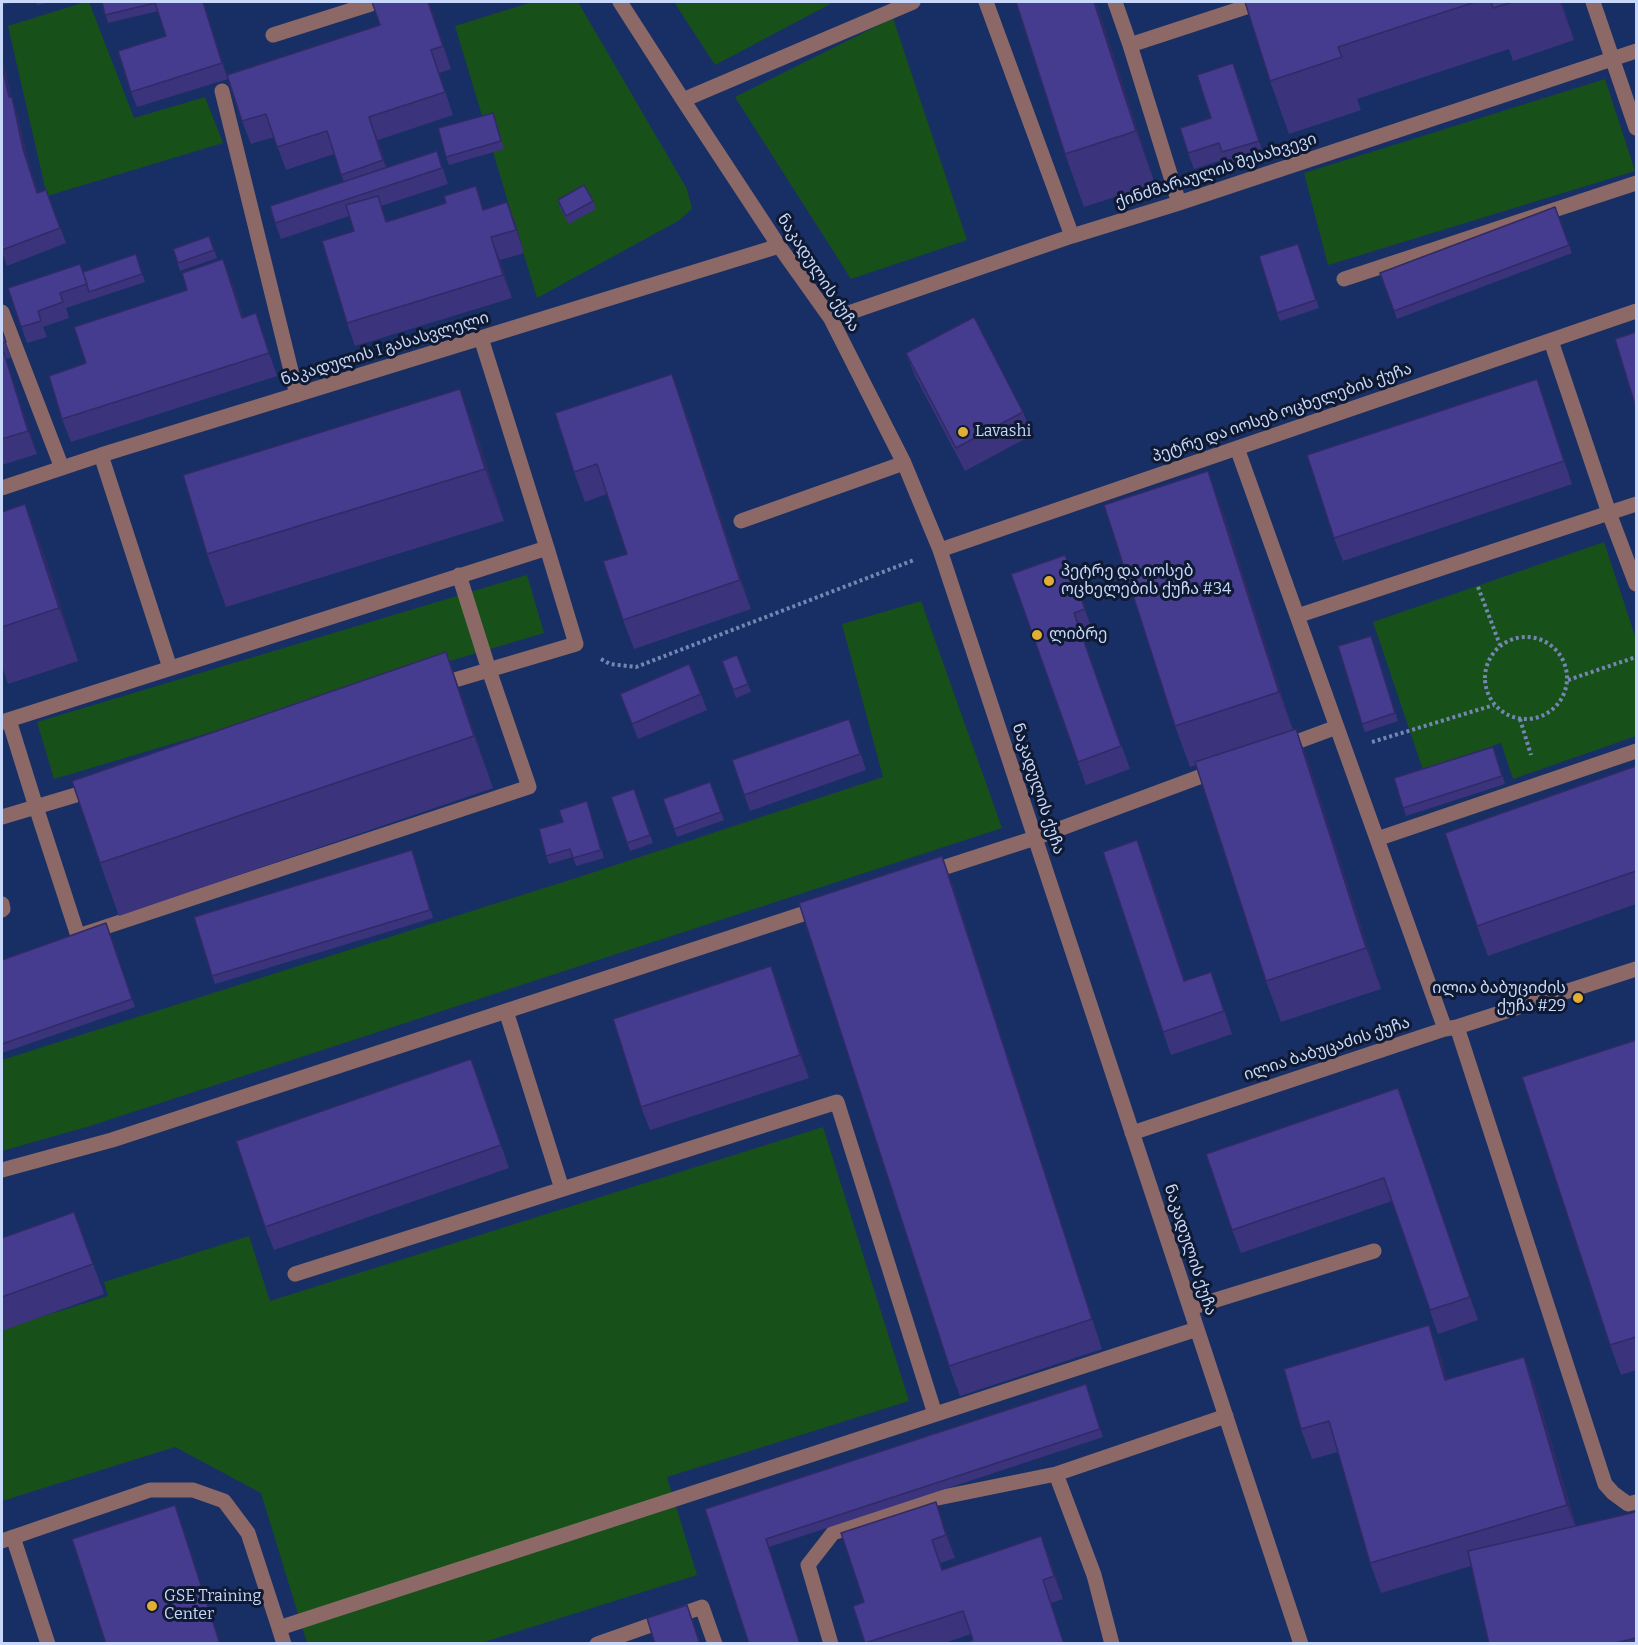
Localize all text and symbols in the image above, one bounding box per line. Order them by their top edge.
street label: ქინძმარაულის შესახვევი [1113,129,1319,213]
street label: ნაკადულის ქუჩა [773,210,863,336]
street label: ნაკადულის I გასასვლელი [279,308,491,390]
street label: პეტრე და იოსებ ოცხელების ქუჩა [1149,359,1415,467]
place label: Lavashi [975,422,1031,442]
marker: Lavashi [956,425,970,439]
place label: პეტრე და იოსებ ოცხელების ქუჩა #34 [1061,562,1231,600]
marker: პეტრე და იოსებ ოცხელების ქუჩა #34 [1042,574,1056,588]
place label: ლიბრე [1049,625,1107,645]
marker: ლიბრე [1030,628,1044,642]
street label: ნაკადულის ქუჩა [1008,721,1068,857]
place label: ილია ბაბუციძის ქუჩა #29 [1432,979,1566,1017]
marker: ილია ბაბუციძის ქუჩა #29 [1571,991,1585,1005]
street label: ილია ბაბუცაძის ქუჩა [1241,1013,1413,1085]
street label: ნაკადულის ქუჩა [1160,1182,1220,1318]
place label: GSE Training Center [164,1587,261,1625]
marker: GSE Training Center [145,1599,159,1613]

